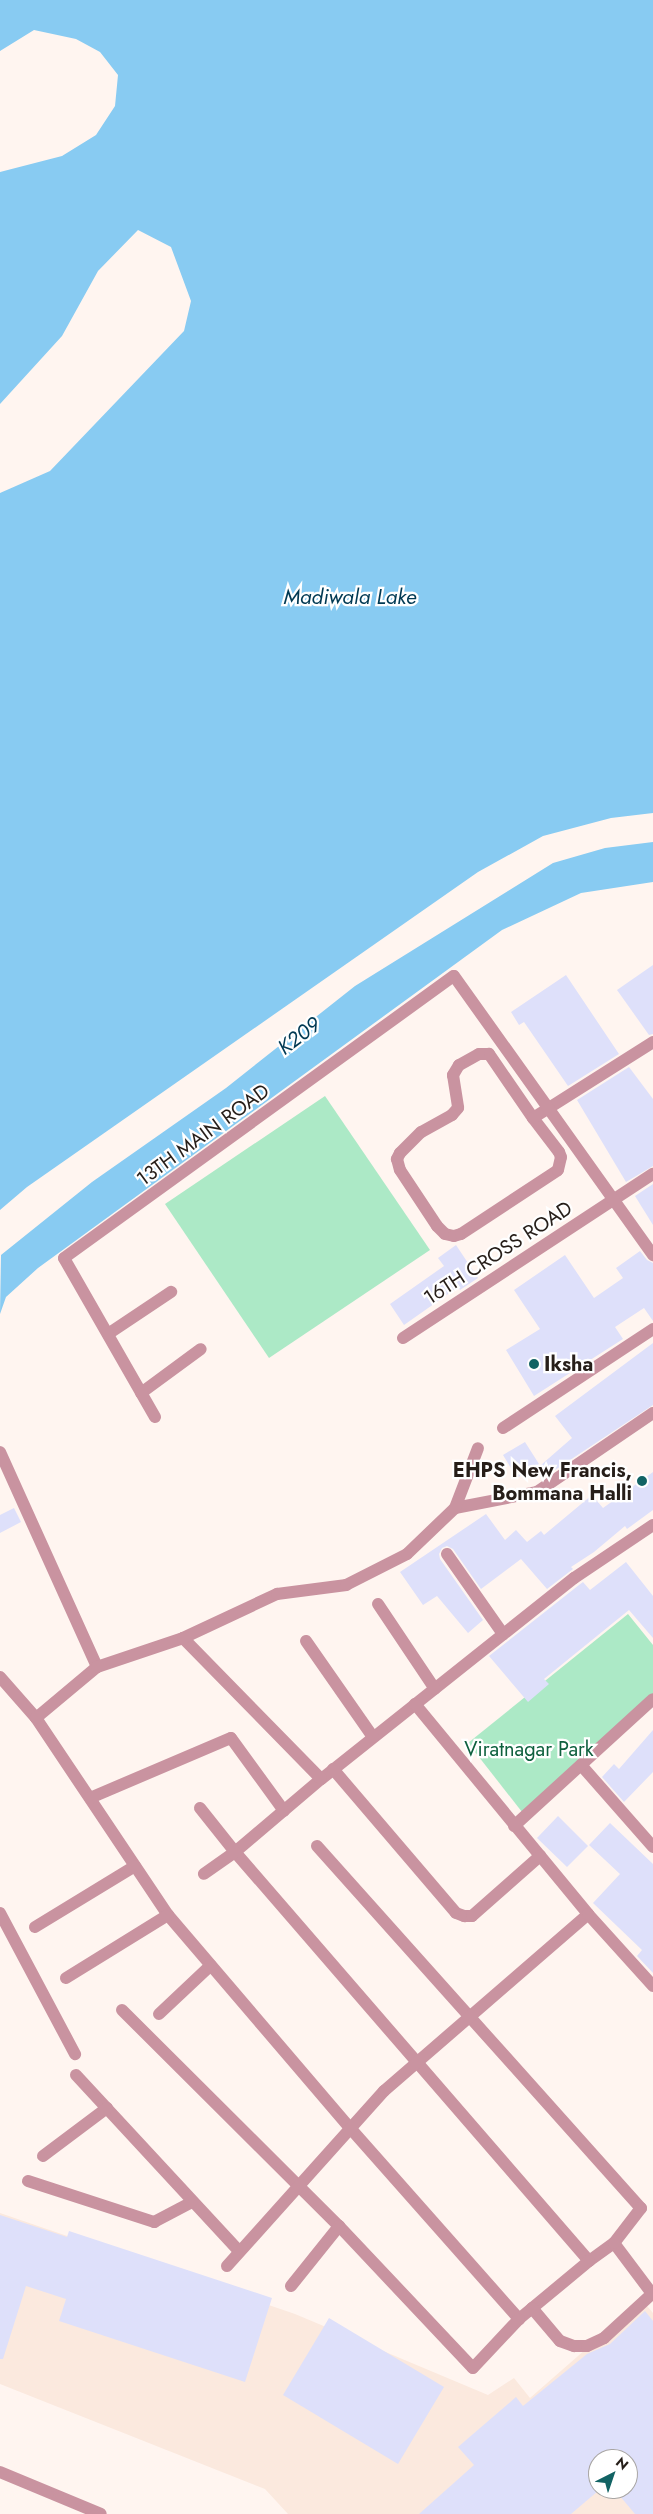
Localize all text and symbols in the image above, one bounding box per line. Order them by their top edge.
water label: Madiwala Lake [283,584,417,610]
water label: K209 [273,1012,325,1060]
street label: 13TH MAIN ROAD [132,1079,274,1191]
street label: 16TH CROSS ROAD [419,1196,577,1310]
place label: Iksha [544,1352,593,1376]
marker: Iksha [528,1358,540,1370]
place label: EHPS New Francis, Bommana Halli [453,1458,632,1505]
marker: EHPS New Francis, Bommana Halli [636,1475,648,1487]
park label: Viratnagar Park [464,1737,594,1761]
north arrow [588,2449,638,2499]
text: N [611,2452,633,2475]

